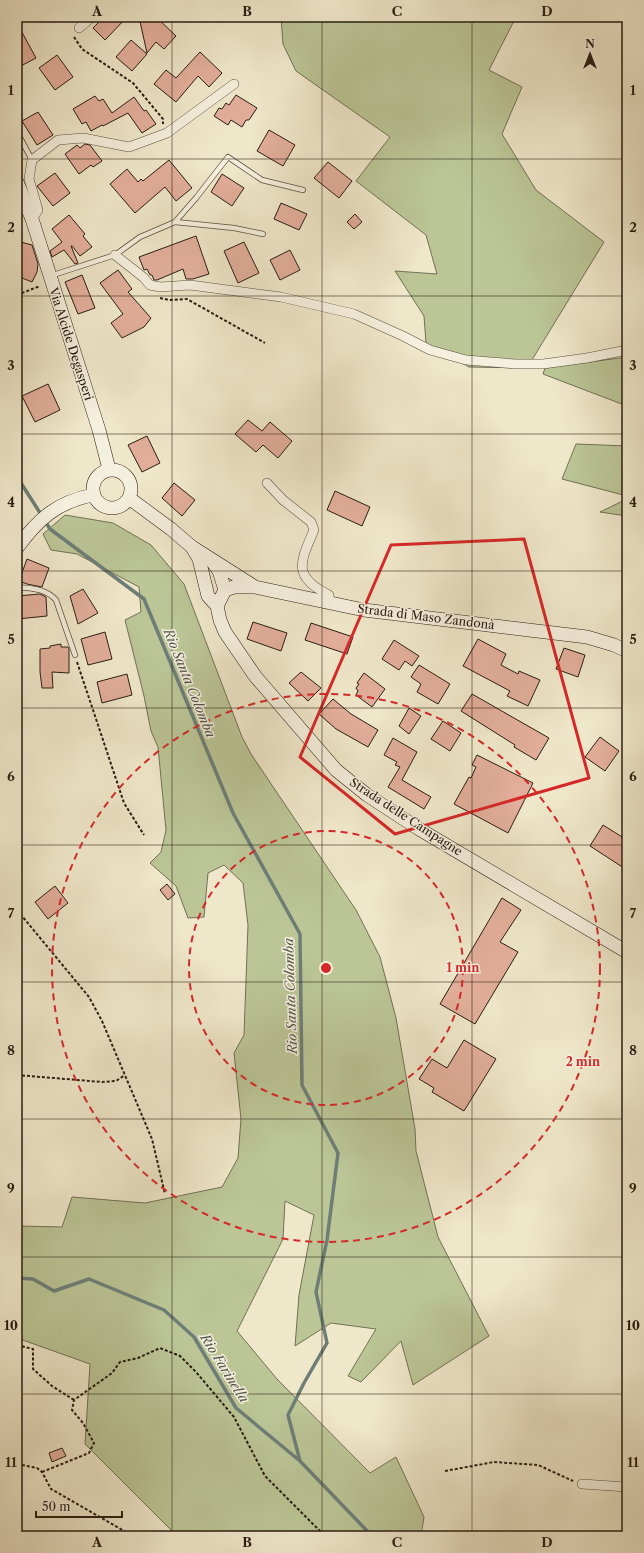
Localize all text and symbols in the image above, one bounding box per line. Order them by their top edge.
text: A [91,3,103,19]
text: B [242,3,252,19]
text: C [392,3,402,19]
text: D [541,3,553,19]
north arrow [570,34,610,74]
text: N [585,37,595,51]
text: 1 [8,82,14,98]
text: 1 [630,82,636,98]
text: 2 [7,219,15,235]
text: 2 [629,219,637,235]
street label: Via Alcide Degasperi [46,284,97,403]
text: 3 [7,357,15,373]
text: 3 [629,357,637,373]
text: 4 [7,494,15,510]
text: 4 [629,494,637,510]
street label: Strada di Maso Zandonà [357,601,496,632]
water label: Rio Santa Colomba [160,625,219,740]
text: 5 [7,631,15,647]
text: 5 [629,631,637,647]
text: 6 [7,768,15,784]
text: 6 [629,768,637,784]
street label: Strada delle Campagne [347,774,466,859]
text: 7 [8,905,15,921]
text: 7 [630,905,637,921]
water label: Rio Santa Colomba [280,937,300,1055]
text: 1 min [447,960,480,975]
centre of rings [319,961,333,975]
text: 8 [7,1042,15,1058]
text: 8 [629,1042,637,1058]
text: 2 min [566,1054,601,1069]
text: 9 [7,1180,15,1196]
text: 9 [629,1180,637,1196]
text: 10 [4,1317,18,1333]
text: 10 [626,1317,640,1333]
water label: Rio Farinella [197,1330,253,1406]
text: 11 [5,1454,17,1470]
text: 11 [627,1454,639,1470]
scale bar [36,1493,122,1519]
text: 50 m [42,1499,71,1514]
text: A [91,1534,103,1550]
text: B [242,1534,252,1550]
text: C [392,1534,402,1550]
text: D [541,1534,553,1550]

